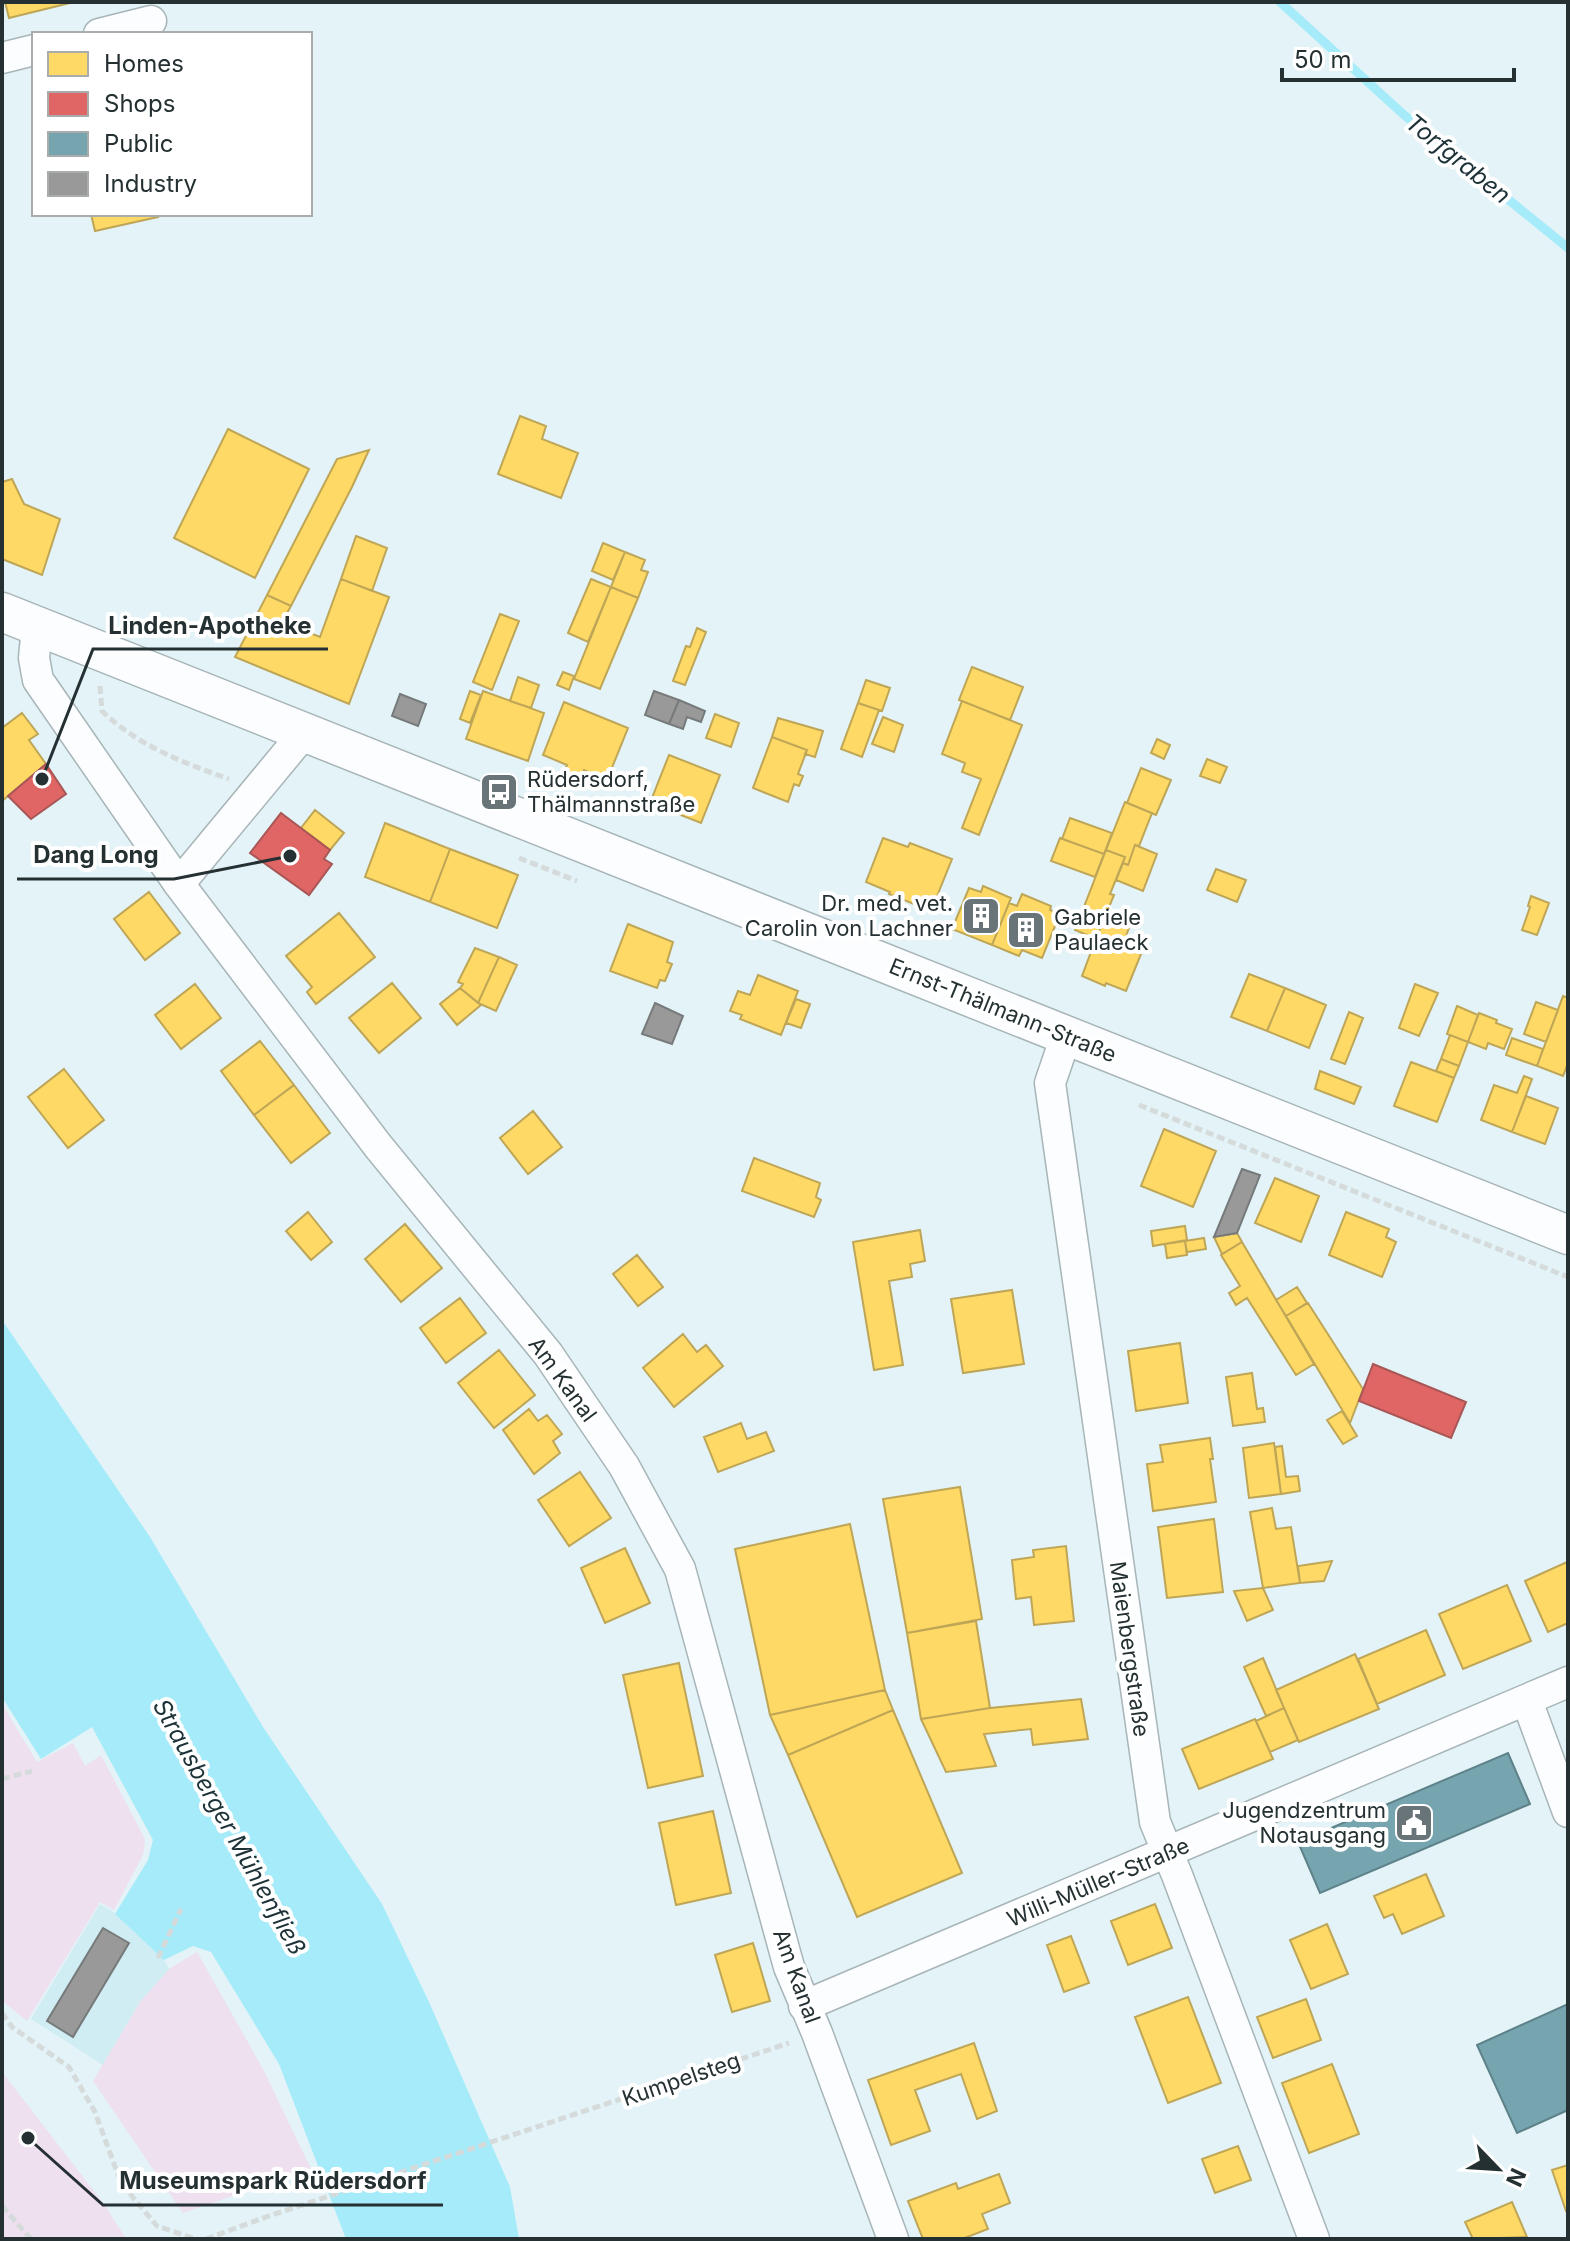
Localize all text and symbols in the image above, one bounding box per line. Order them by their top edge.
legend [32,32,312,216]
scale bar [1282,32,1514,82]
text: 50 m [1294,45,1352,74]
text: Homes [104,49,184,78]
text: Shops [104,89,175,118]
water label: Torfgraben [1400,108,1517,210]
text: Public [104,129,174,158]
text: Industry [104,169,197,198]
callout: Linden-Apotheke [93,601,328,649]
text: Linden-Apotheke [108,611,312,640]
place label: Rüdersdorf, Thälmannstraße [527,766,695,817]
bus stop icon: Rüdersdorf, Thälmannstraße [478,771,520,813]
callout: Dang Long [17,831,174,879]
text: Dang Long [33,840,159,869]
place label: Dr. med. vet. Carolin von Lachner [745,890,953,941]
building icon: Dr. med. vet. Carolin von Lachner [960,895,1002,937]
place label: Gabriele Paulaeck [1054,904,1149,955]
building icon: Gabriele Paulaeck [1005,909,1047,951]
street label: Ernst-Thälmann-Straße [886,952,1120,1068]
street label: Am Kanal [524,1332,602,1426]
street label: Maienbergstraße [1105,1560,1155,1738]
water label: Strausberger Mühlenfließ [147,1694,312,1960]
place label: Jugendzentrum Notausgang [1222,1797,1386,1848]
public building icon: Jugendzentrum Notausgang [1393,1802,1435,1844]
street label: Willi-Müller-Straße [1003,1832,1193,1932]
street label: Am Kanal [768,1925,826,2027]
street label: Kumpelsteg [619,2047,743,2111]
north arrow [1458,2129,1538,2209]
callout: Museumspark Rüdersdorf [103,2157,443,2205]
text: N [1501,2164,1531,2191]
text: Museumspark Rüdersdorf [119,2166,427,2195]

